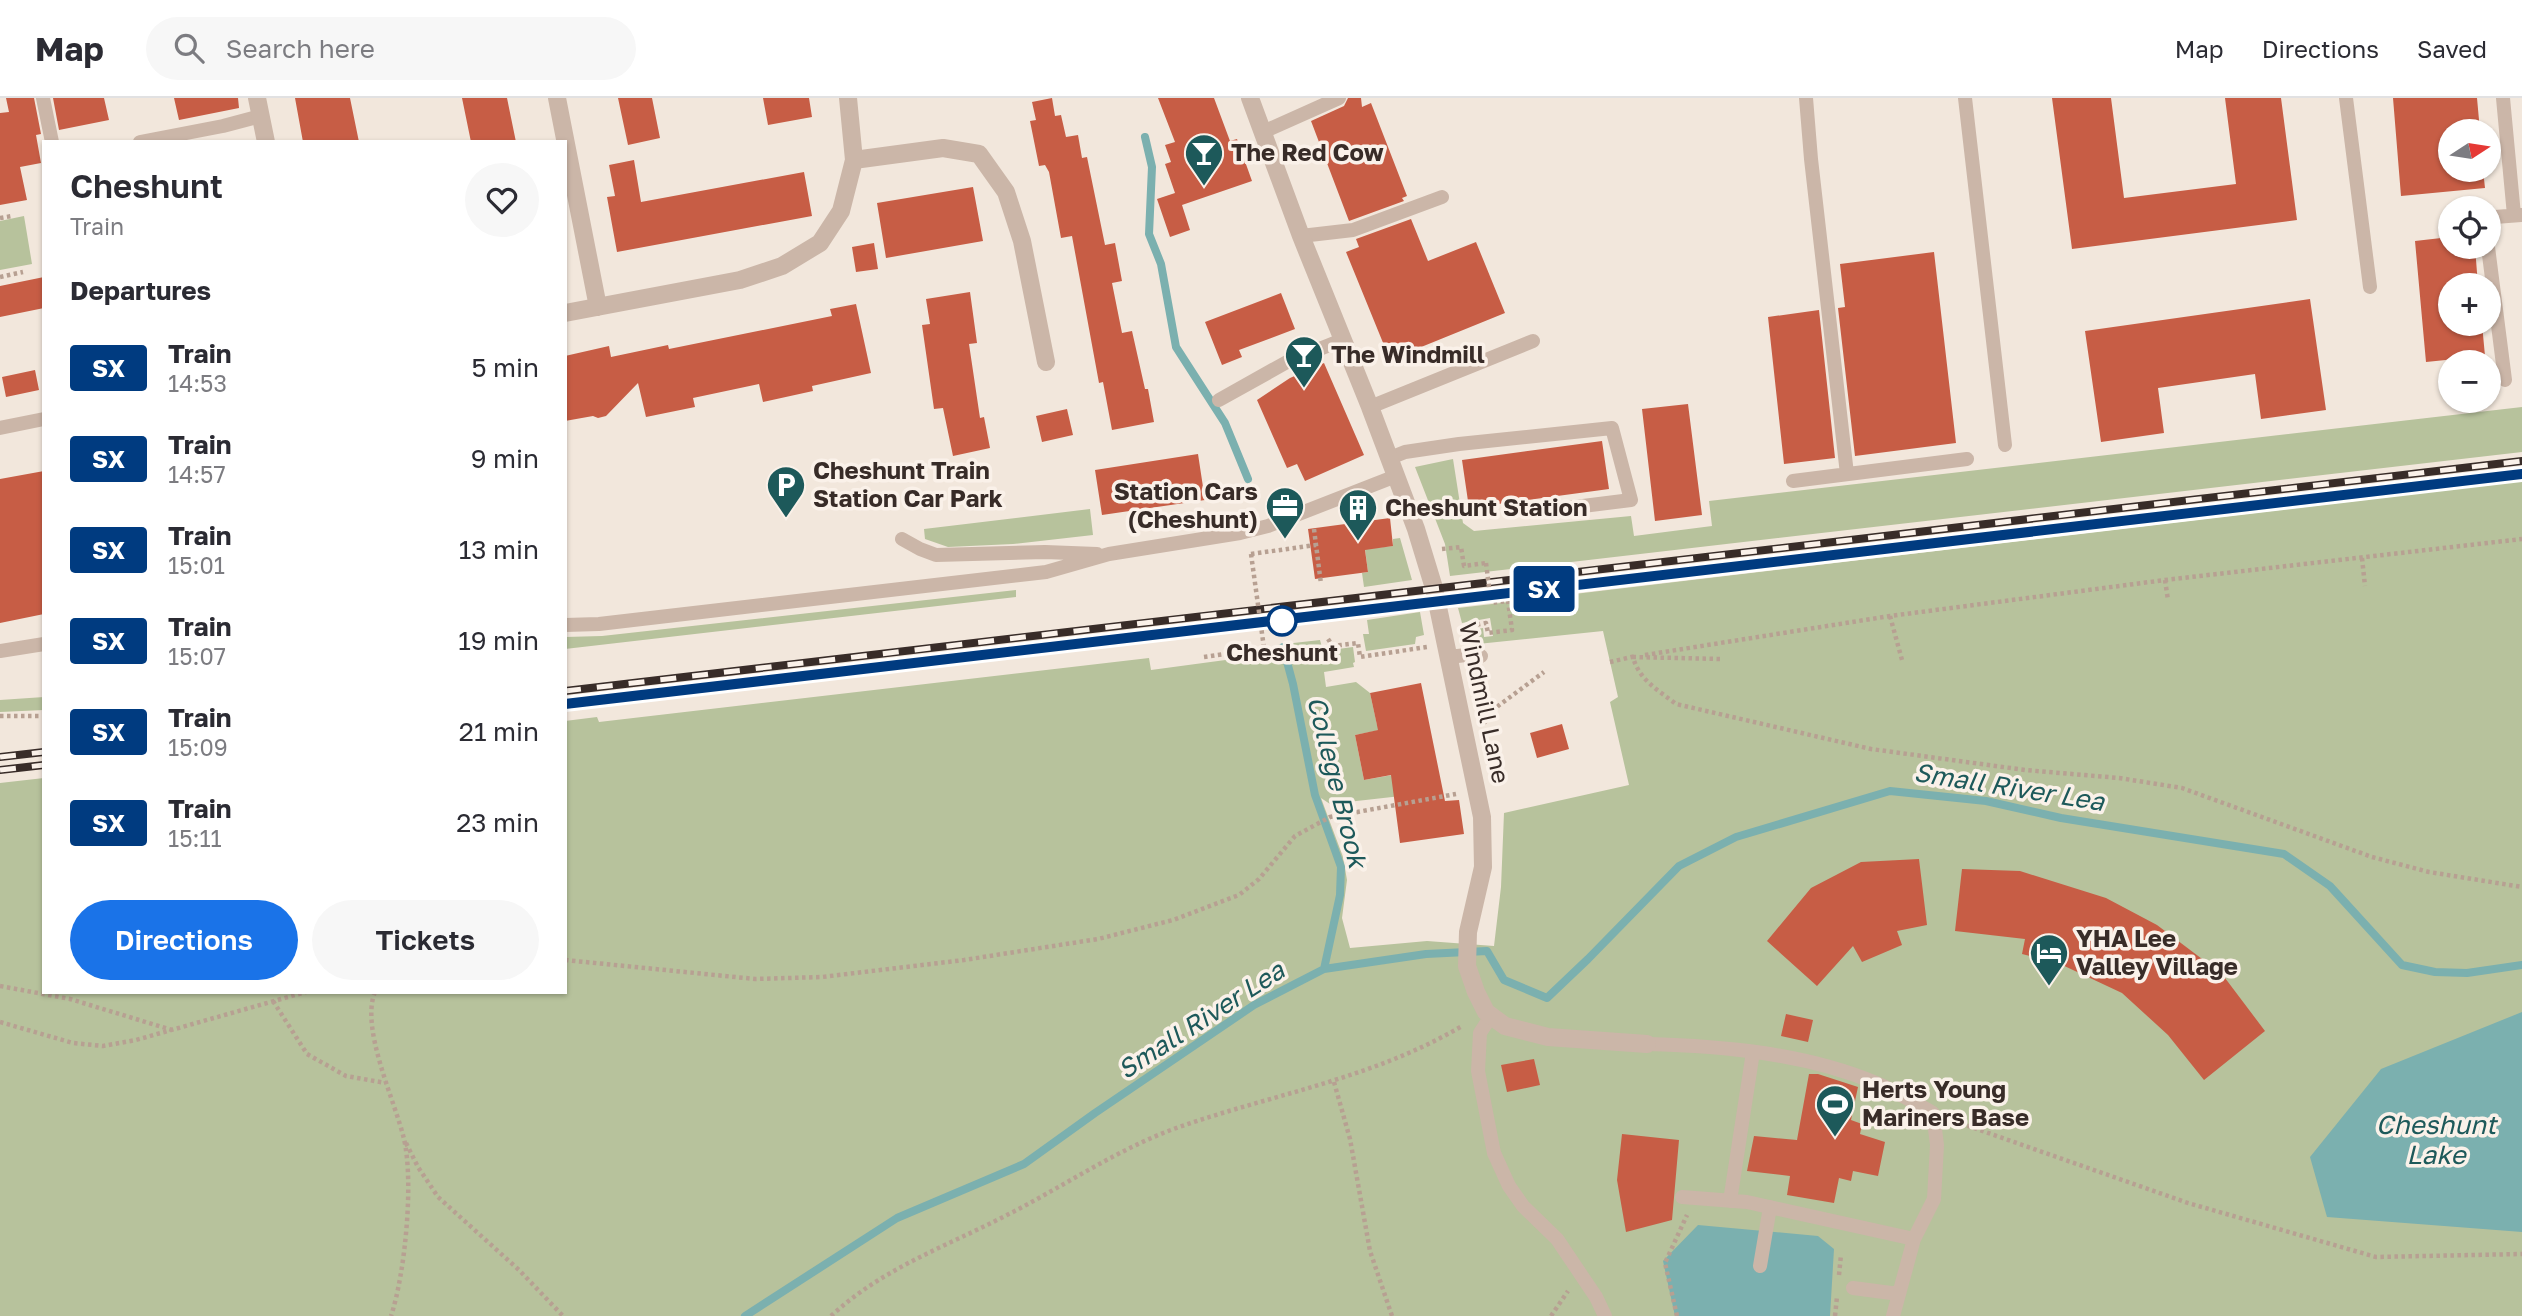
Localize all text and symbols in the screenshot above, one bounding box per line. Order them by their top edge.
search box [146,17,636,80]
text: Map [35,29,104,68]
icon: search [170,29,208,67]
text: Search here [226,33,375,64]
text: Map [2175,34,2224,63]
text: Directions [2262,34,2379,63]
text: Saved [2417,34,2487,63]
north arrow [2438,119,2501,182]
map controls [2438,119,2501,413]
bar icon: The Red Cow [1183,132,1225,187]
place label: The Red Cow [1231,137,1384,166]
button: heart [465,163,539,237]
text: Cheshunt [70,166,223,205]
button: locate [2438,196,2501,259]
text: Train [70,212,124,240]
button: + [2438,273,2501,336]
text: Departures [70,275,211,306]
bar icon: The Windmill [1283,334,1325,389]
text: Train [168,338,232,369]
place label: The Windmill [1331,339,1485,368]
button: − [2438,350,2501,413]
text: 5 min [471,352,539,383]
text: SX [92,353,125,382]
text: 14:53 [168,369,227,397]
text: Train [168,429,232,460]
text: 9 min [471,443,539,474]
text: SX [92,444,125,473]
place label: Cheshunt Train Station Car Park [813,455,1003,512]
text: 14:57 [168,460,226,488]
parking icon: Cheshunt Train Station Car Park [765,464,807,519]
place label: Station Cars (Cheshunt) [1114,476,1258,533]
office icon: Station Cars (Cheshunt) [1264,485,1306,540]
building icon: Cheshunt Station [1337,487,1379,542]
place label: Cheshunt Station [1385,492,1588,521]
text: Train [168,520,232,551]
text: 13 min [459,534,539,565]
text: SX [92,535,125,564]
text: 15:01 [168,551,225,579]
line badge: SX [1512,566,1576,612]
text: SX [1528,574,1560,603]
marker: Cheshunt [1267,606,1297,636]
text: Train [168,611,232,642]
street label: Windmill Lane [1454,619,1517,786]
text: 19 min [458,625,539,656]
text: SX [92,626,125,655]
place label: Cheshunt [1226,637,1338,666]
text: 15:07 [168,642,226,670]
water label: College Brook [1301,693,1374,873]
text: Train [168,702,232,733]
text: 21 min [459,716,539,747]
text: SX [92,717,125,746]
text: 15:09 [168,733,228,761]
water label: Small River Lea [1912,756,2108,817]
text: Train [168,793,232,824]
text: 23 min [456,807,539,838]
text: SX [92,808,125,837]
text: 15:11 [168,824,222,852]
button: Directions [70,900,298,980]
button: Tickets [312,900,539,980]
place label: YHA Lee Valley Village [2076,923,2238,980]
hotel icon: YHA Lee Valley Village [2028,932,2070,987]
water label: Small River Lea [1112,954,1291,1085]
place label: Herts Young Mariners Base [1862,1074,2029,1131]
sports icon: Herts Young Mariners Base [1814,1083,1856,1138]
water label: Cheshunt Lake [2376,1109,2499,1170]

